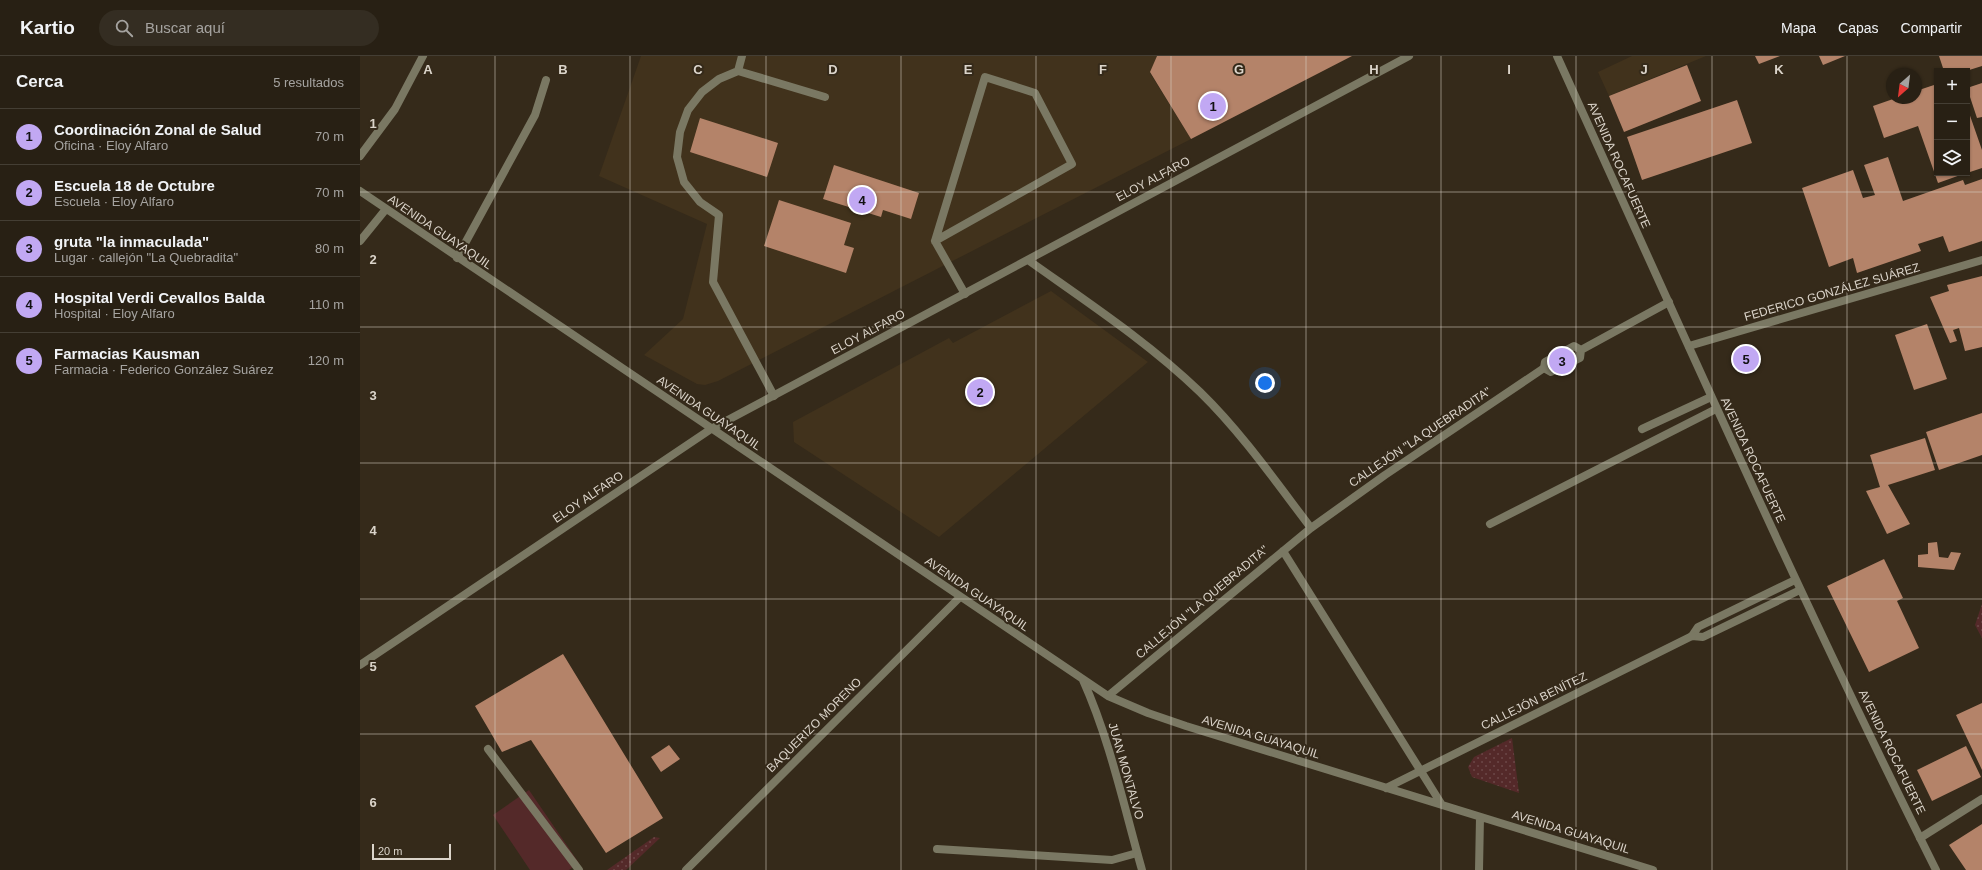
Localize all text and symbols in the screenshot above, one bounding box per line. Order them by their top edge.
search box [99,10,379,46]
text: Kartio [20,17,75,38]
icon: search [113,17,135,39]
text: Buscar aquí [145,19,225,36]
text: Mapa [1781,20,1816,36]
text: Capas [1838,20,1879,36]
text: Compartir [1901,20,1962,36]
text: A [423,62,433,77]
text: B [558,62,568,77]
text: C [693,62,703,77]
text: D [828,62,838,77]
text: E [964,62,973,77]
text: F [1099,62,1107,77]
text: G [1234,62,1244,77]
text: H [1369,62,1379,77]
text: I [1507,62,1511,77]
text: J [1640,62,1648,77]
text: K [1774,62,1784,77]
north arrow [1886,68,1922,104]
map controls [1934,68,1970,176]
button: + [1934,68,1970,104]
text: Cerca [16,72,63,91]
text: 5 resultados [273,75,344,90]
pin: 1 [1200,91,1226,121]
street label: AVENIDA ROCAFUERTE [1585,100,1653,230]
button: − [1934,104,1970,140]
text: 1 [369,116,377,131]
text: Coordinación Zonal de Salud [54,121,262,138]
text: 1 [25,129,33,144]
text: 70 m [315,129,344,144]
text: Oficina · Eloy Alfaro [54,138,168,153]
button: layers [1934,140,1970,176]
street label: ELOY ALFARO [1114,154,1192,204]
text: Escuela 18 de Octubre [54,177,215,194]
text: 2 [25,185,33,200]
text: 70 m [315,185,344,200]
pin: 4 [849,185,875,215]
street label: AVENIDA GUAYAQUIL [385,192,495,272]
text: Escuela · Eloy Alfaro [54,194,174,209]
text: gruta "la inmaculada" [54,233,209,250]
text: 3 [25,241,33,256]
text: 80 m [315,241,344,256]
text: Lugar · callejón "La Quebradita" [54,250,238,265]
text: 2 [369,252,377,267]
street label: FEDERICO GONZÁLEZ SUÁREZ [1742,259,1921,324]
text: Hospital Verdi Cevallos Balda [54,289,265,306]
text: 4 [25,297,33,312]
text: 110 m [309,297,344,312]
text: Hospital · Eloy Alfaro [54,306,175,321]
street label: ELOY ALFARO [829,307,907,357]
pin: 5 [1733,344,1759,374]
text: Farmacias Kausman [54,345,200,362]
pin: 3 [1549,346,1575,376]
text: 5 [25,353,33,368]
text: 120 m [308,353,344,368]
text: Farmacia · Federico González Suárez [54,362,274,377]
street label: AVENIDA GUAYAQUIL [654,373,764,453]
your location [1255,373,1275,393]
pin: 2 [967,377,993,407]
street label: CALLEJÓN "LA QUEBRADITA" [1346,383,1494,490]
text: 3 [369,388,377,403]
street label: AVENIDA ROCAFUERTE [1718,395,1788,525]
street label: ELOY ALFARO [550,468,626,526]
text: 4 [369,523,377,538]
street label: CALLEJÓN "LA QUEBRADITA" [1132,542,1271,661]
street label: AVENIDA GUAYAQUIL [922,554,1032,634]
text: 5 [369,659,377,674]
street label: CALLEJÓN BENÍTEZ [1478,668,1589,733]
street label: BAQUERIZO MORENO [764,675,864,775]
street label: AVENIDA ROCAFUERTE [1856,687,1928,817]
street label: AVENIDA GUAYAQUIL [1200,712,1322,762]
street label: JUAN MONTALVO [1105,721,1147,821]
text: 6 [369,795,377,810]
street label: AVENIDA GUAYAQUIL [1510,807,1632,857]
scale bar [372,842,451,861]
text: 20 m [378,845,402,857]

